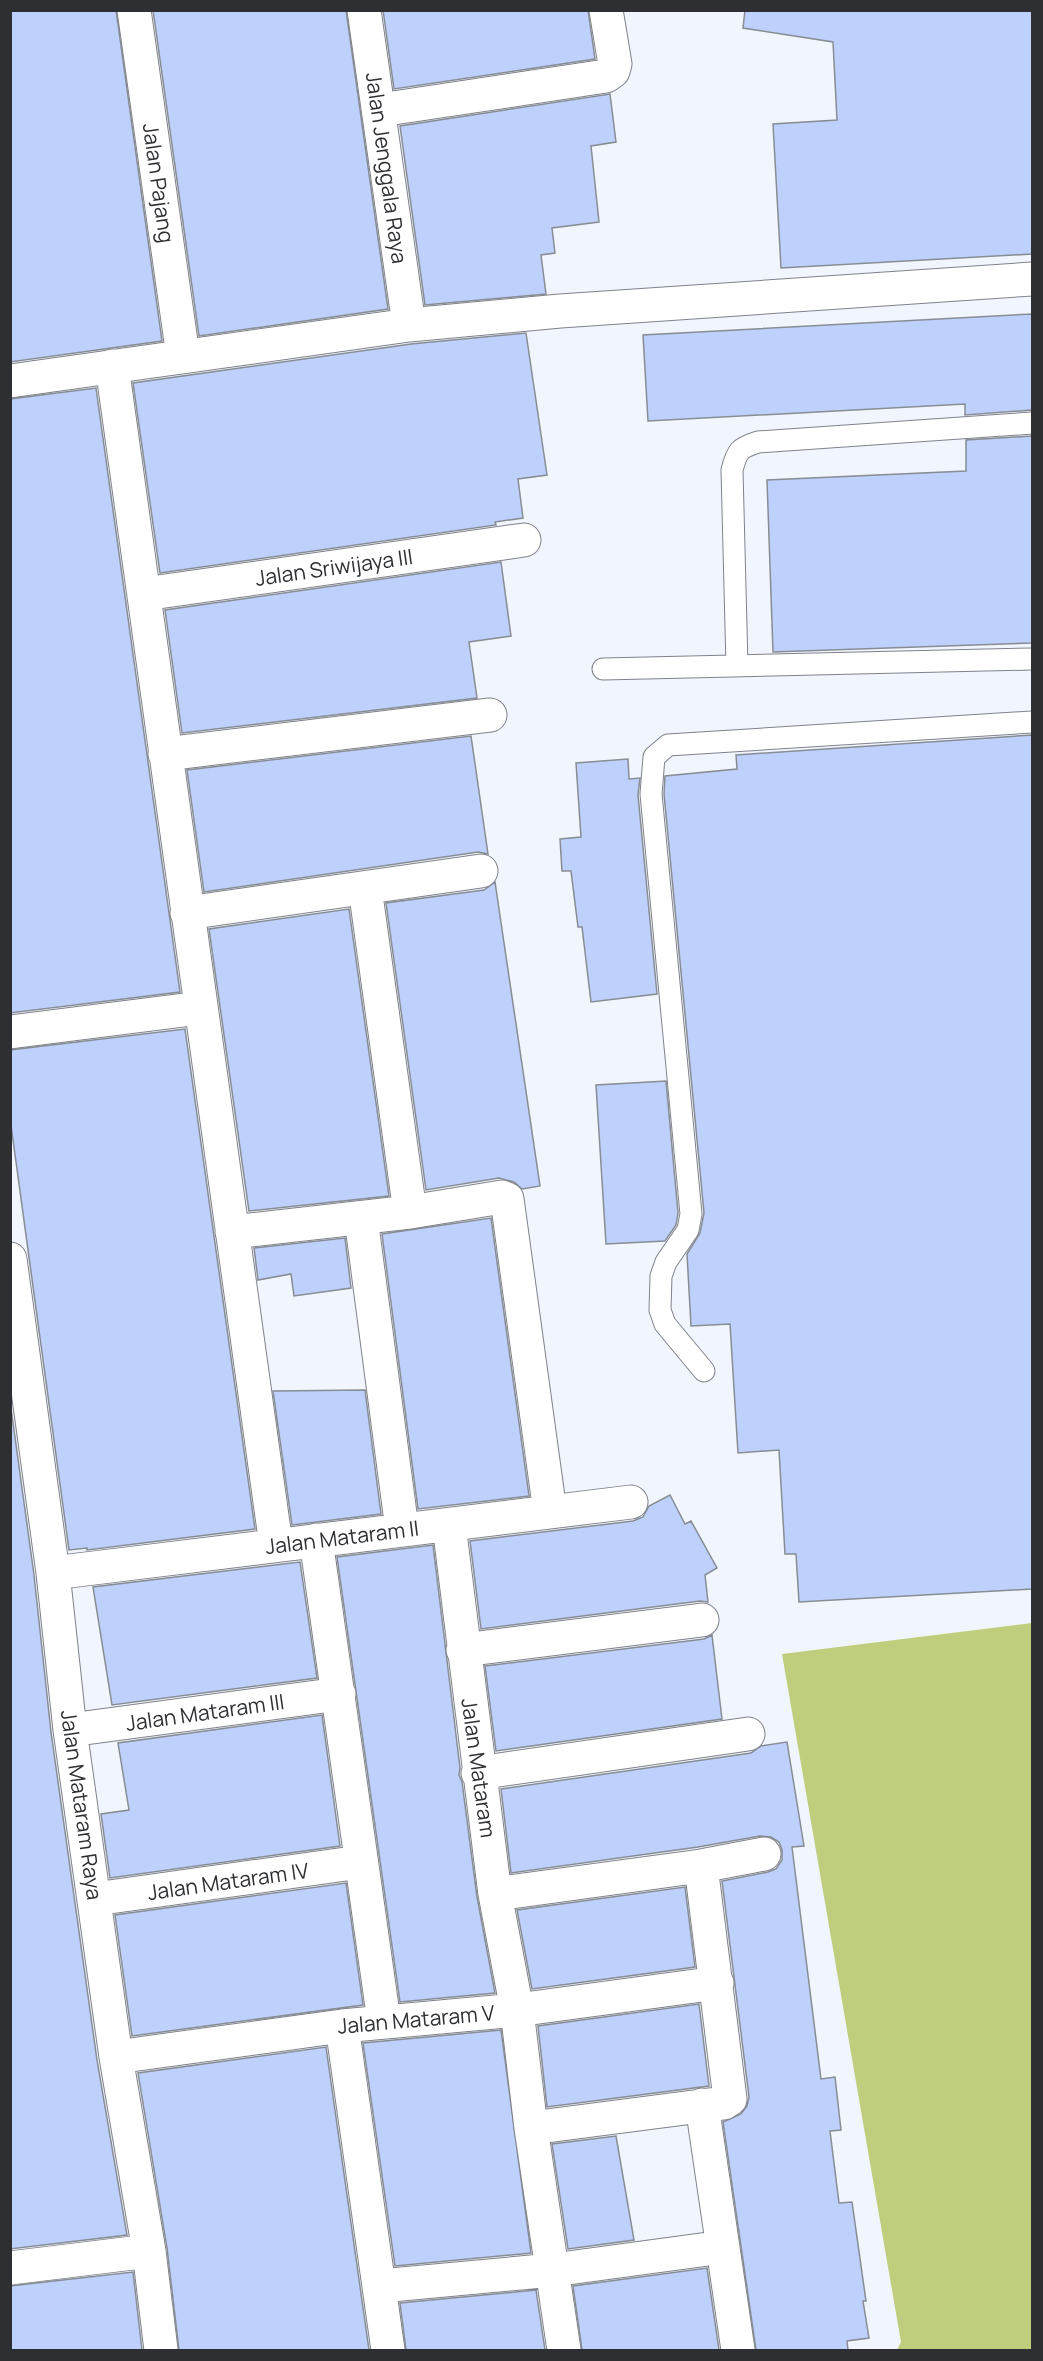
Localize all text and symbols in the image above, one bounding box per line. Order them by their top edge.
street label: Jalan Jenggala Raya [360,71,414,265]
street label: Jalan Pajang [137,121,181,245]
street label: Jalan Sriwijaya III [254,542,414,592]
street label: Jalan Mataram II [264,1514,420,1560]
street label: Jalan Mataram III [124,1687,286,1737]
street label: Jalan Mataram [455,1696,503,1840]
street label: Jalan Mataram Raya [55,1708,109,1902]
street label: Jalan Mataram IV [146,1856,311,1906]
street label: Jalan Mataram V [336,1998,496,2040]

